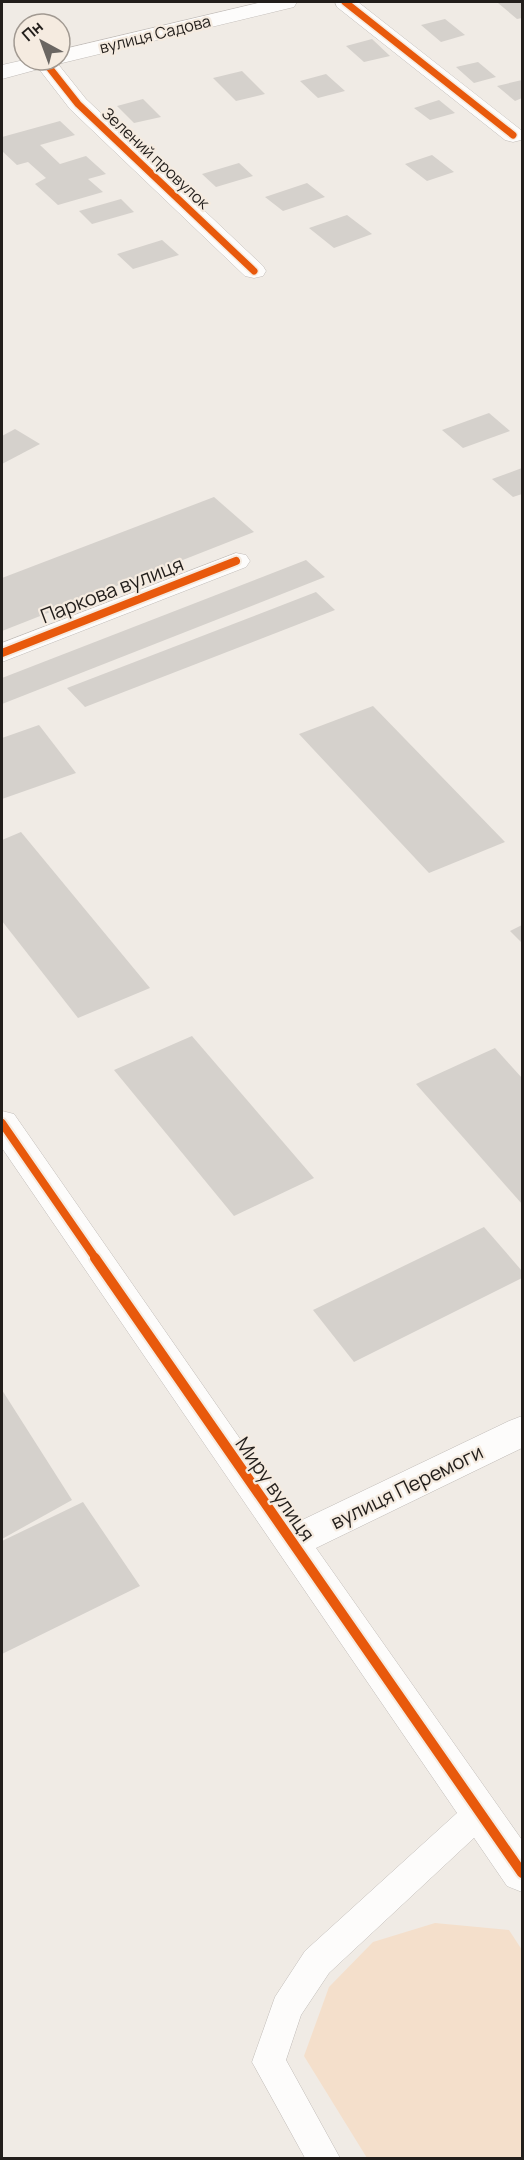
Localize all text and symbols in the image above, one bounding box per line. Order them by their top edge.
street label: вулиця Садова [97,10,213,58]
north arrow [12,12,72,72]
text: Пн [17,15,48,46]
street label: Зелений провулок [97,102,215,214]
street label: Паркова вулиця [36,550,187,629]
street label: Миру вулиця [230,1431,321,1546]
street label: вулиця Перемоги [326,1438,487,1535]

